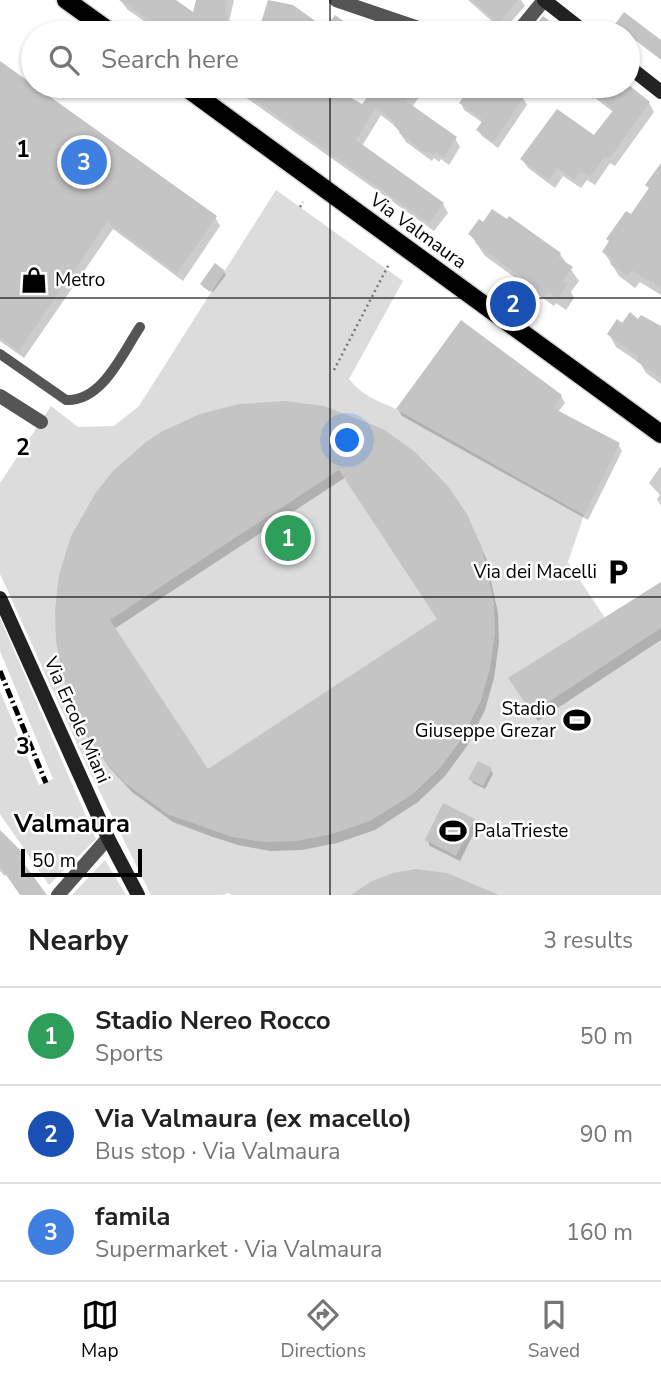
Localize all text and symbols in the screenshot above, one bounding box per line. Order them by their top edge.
search box [21,21,640,98]
icon: search [45,41,83,79]
text: Search here [101,42,239,77]
text: 1 [16,134,30,165]
pin: 3 [61,136,107,188]
street label: Via Valmaura [363,186,472,275]
shop icon: Metro [19,265,49,295]
place label: Metro [55,267,105,293]
pin: 2 [490,278,536,330]
your location [330,423,364,457]
text: 2 [16,432,30,463]
pin: 1 [265,512,311,564]
parking icon: Via dei Macelli [603,557,633,587]
place label: Via dei Macelli [472,559,597,585]
street label: Via Ercole Miani [37,652,116,787]
place label: Stadio Giuseppe Grezar [415,696,556,744]
sports icon: Stadio Giuseppe Grezar [562,705,592,735]
text: 3 [16,731,30,762]
district label: Valmaura [13,806,130,841]
sports icon: PalaTrieste [438,816,468,846]
place label: PalaTrieste [474,818,568,844]
scale bar [21,846,142,878]
text: 50 m [32,848,76,874]
text: Nearby [28,920,128,961]
text: 3 results [543,925,633,956]
text: Stadio Nereo Rocco [95,1003,331,1038]
text: 1 [44,1021,58,1052]
text: 50 m [580,1021,633,1052]
text: Sports [95,1038,163,1069]
text: Via Valmaura (ex macello) [95,1101,412,1136]
text: 2 [44,1119,58,1150]
text: 90 m [580,1119,633,1150]
text: Bus stop · Via Valmaura [95,1136,340,1167]
text: famila [95,1199,171,1234]
text: 3 [44,1217,58,1248]
text: 160 m [566,1217,633,1248]
text: Supermarket · Via Valmaura [95,1234,383,1265]
tab: Map [81,1296,119,1364]
tab: Directions [280,1296,366,1364]
tab: Saved [528,1296,580,1364]

